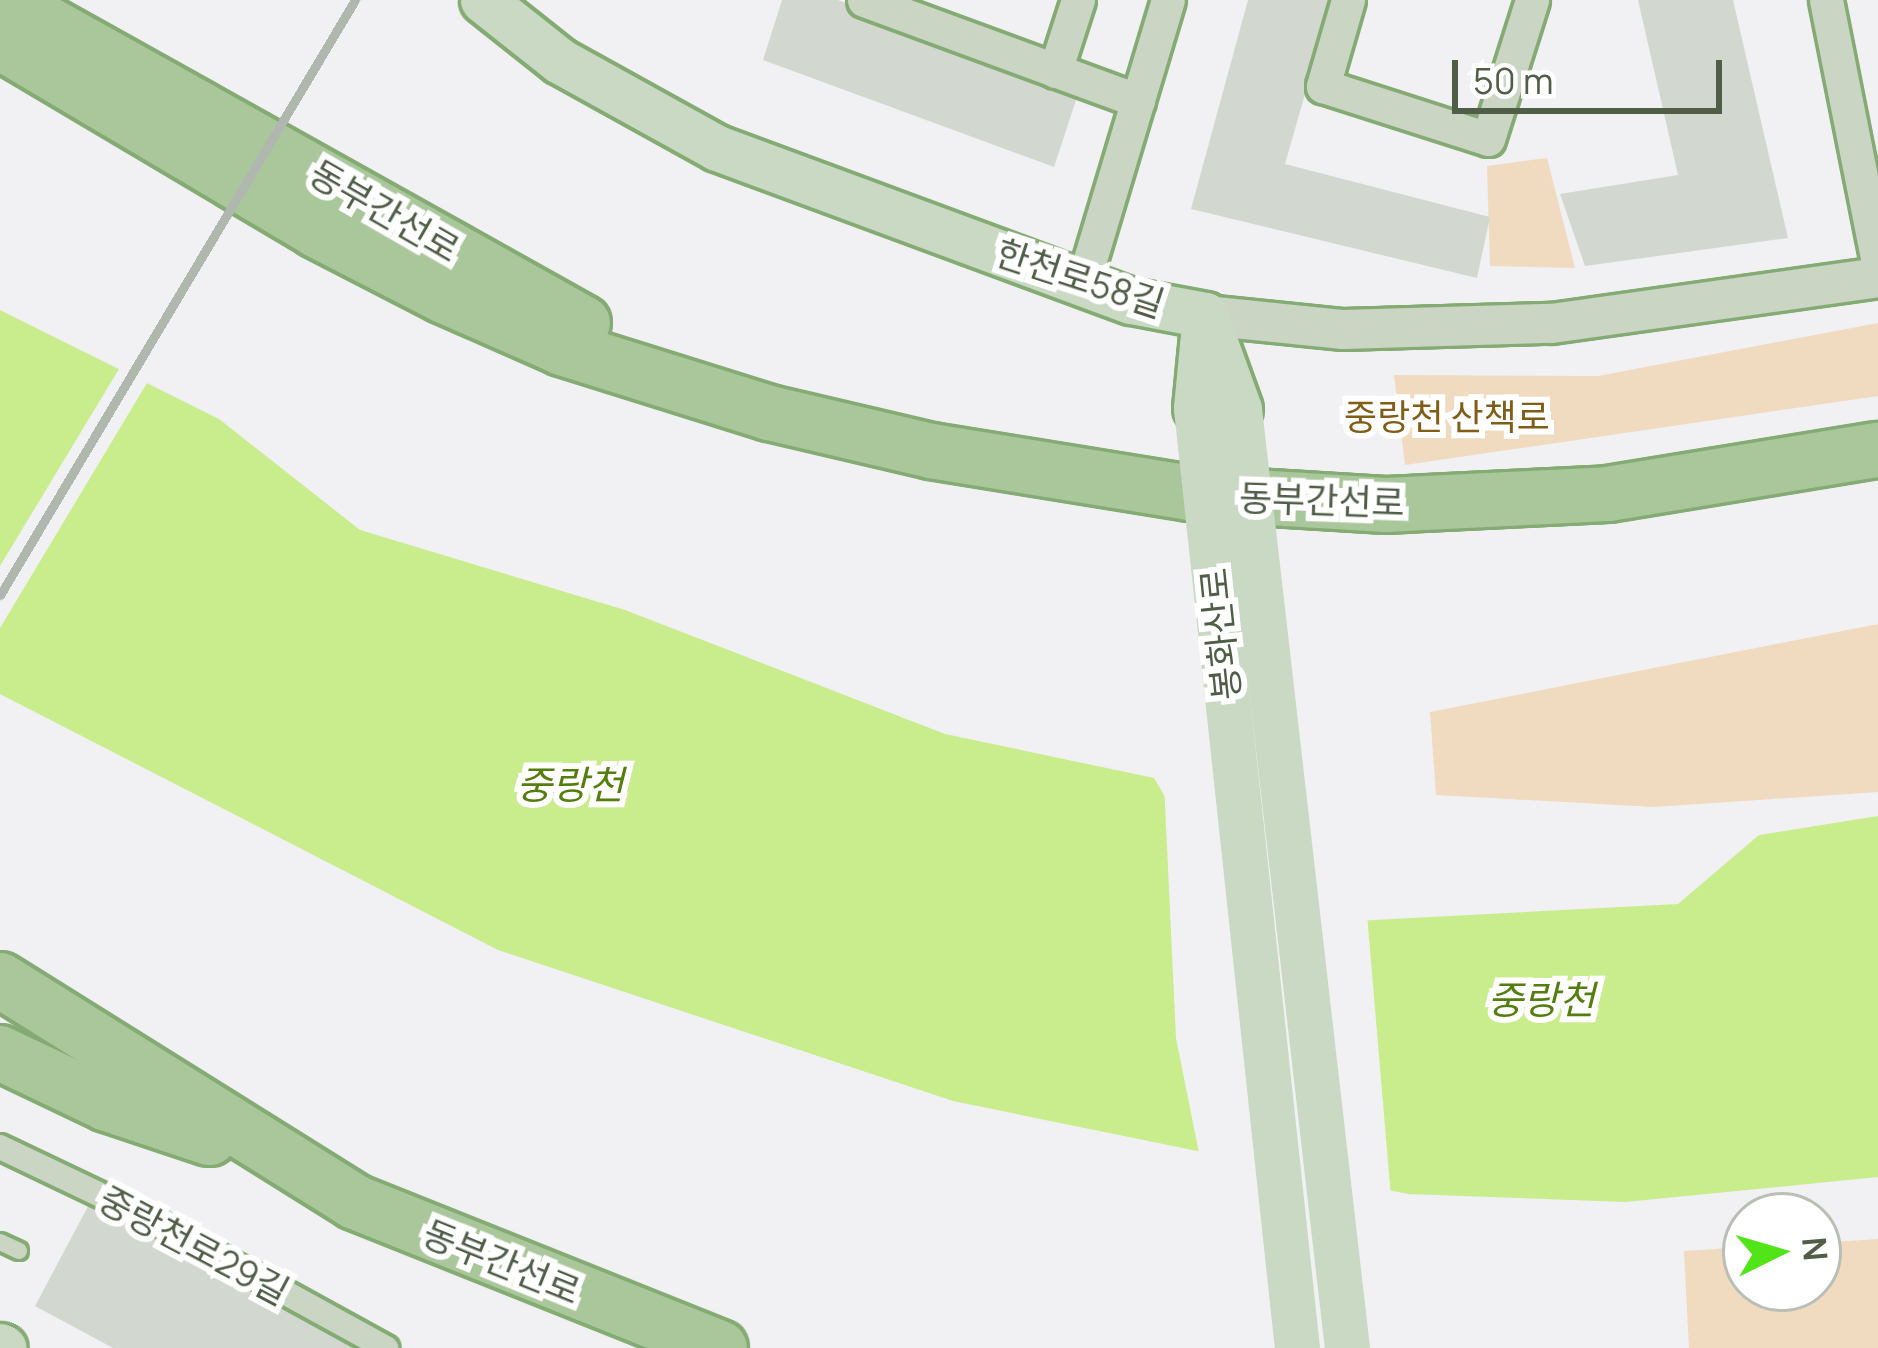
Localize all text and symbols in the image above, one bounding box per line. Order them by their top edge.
scale bar [1458,36,1728,110]
text: 50 m [1473,56,1553,105]
street label: 동부간선로 [302,151,468,271]
street label: 한천로58길 [991,231,1169,325]
park label: 중랑천 산책로 [1344,395,1550,439]
street label: 동부간선로 [1238,476,1406,524]
street label: 봉화산로 [1192,566,1248,702]
water label: 중랑천 [516,761,624,807]
water label: 중랑천 [1487,976,1595,1022]
street label: 중랑천로29길 [92,1177,296,1313]
north arrow [1722,1192,1842,1312]
street label: 동부간선로 [417,1211,587,1313]
text: N [1792,1235,1839,1263]

